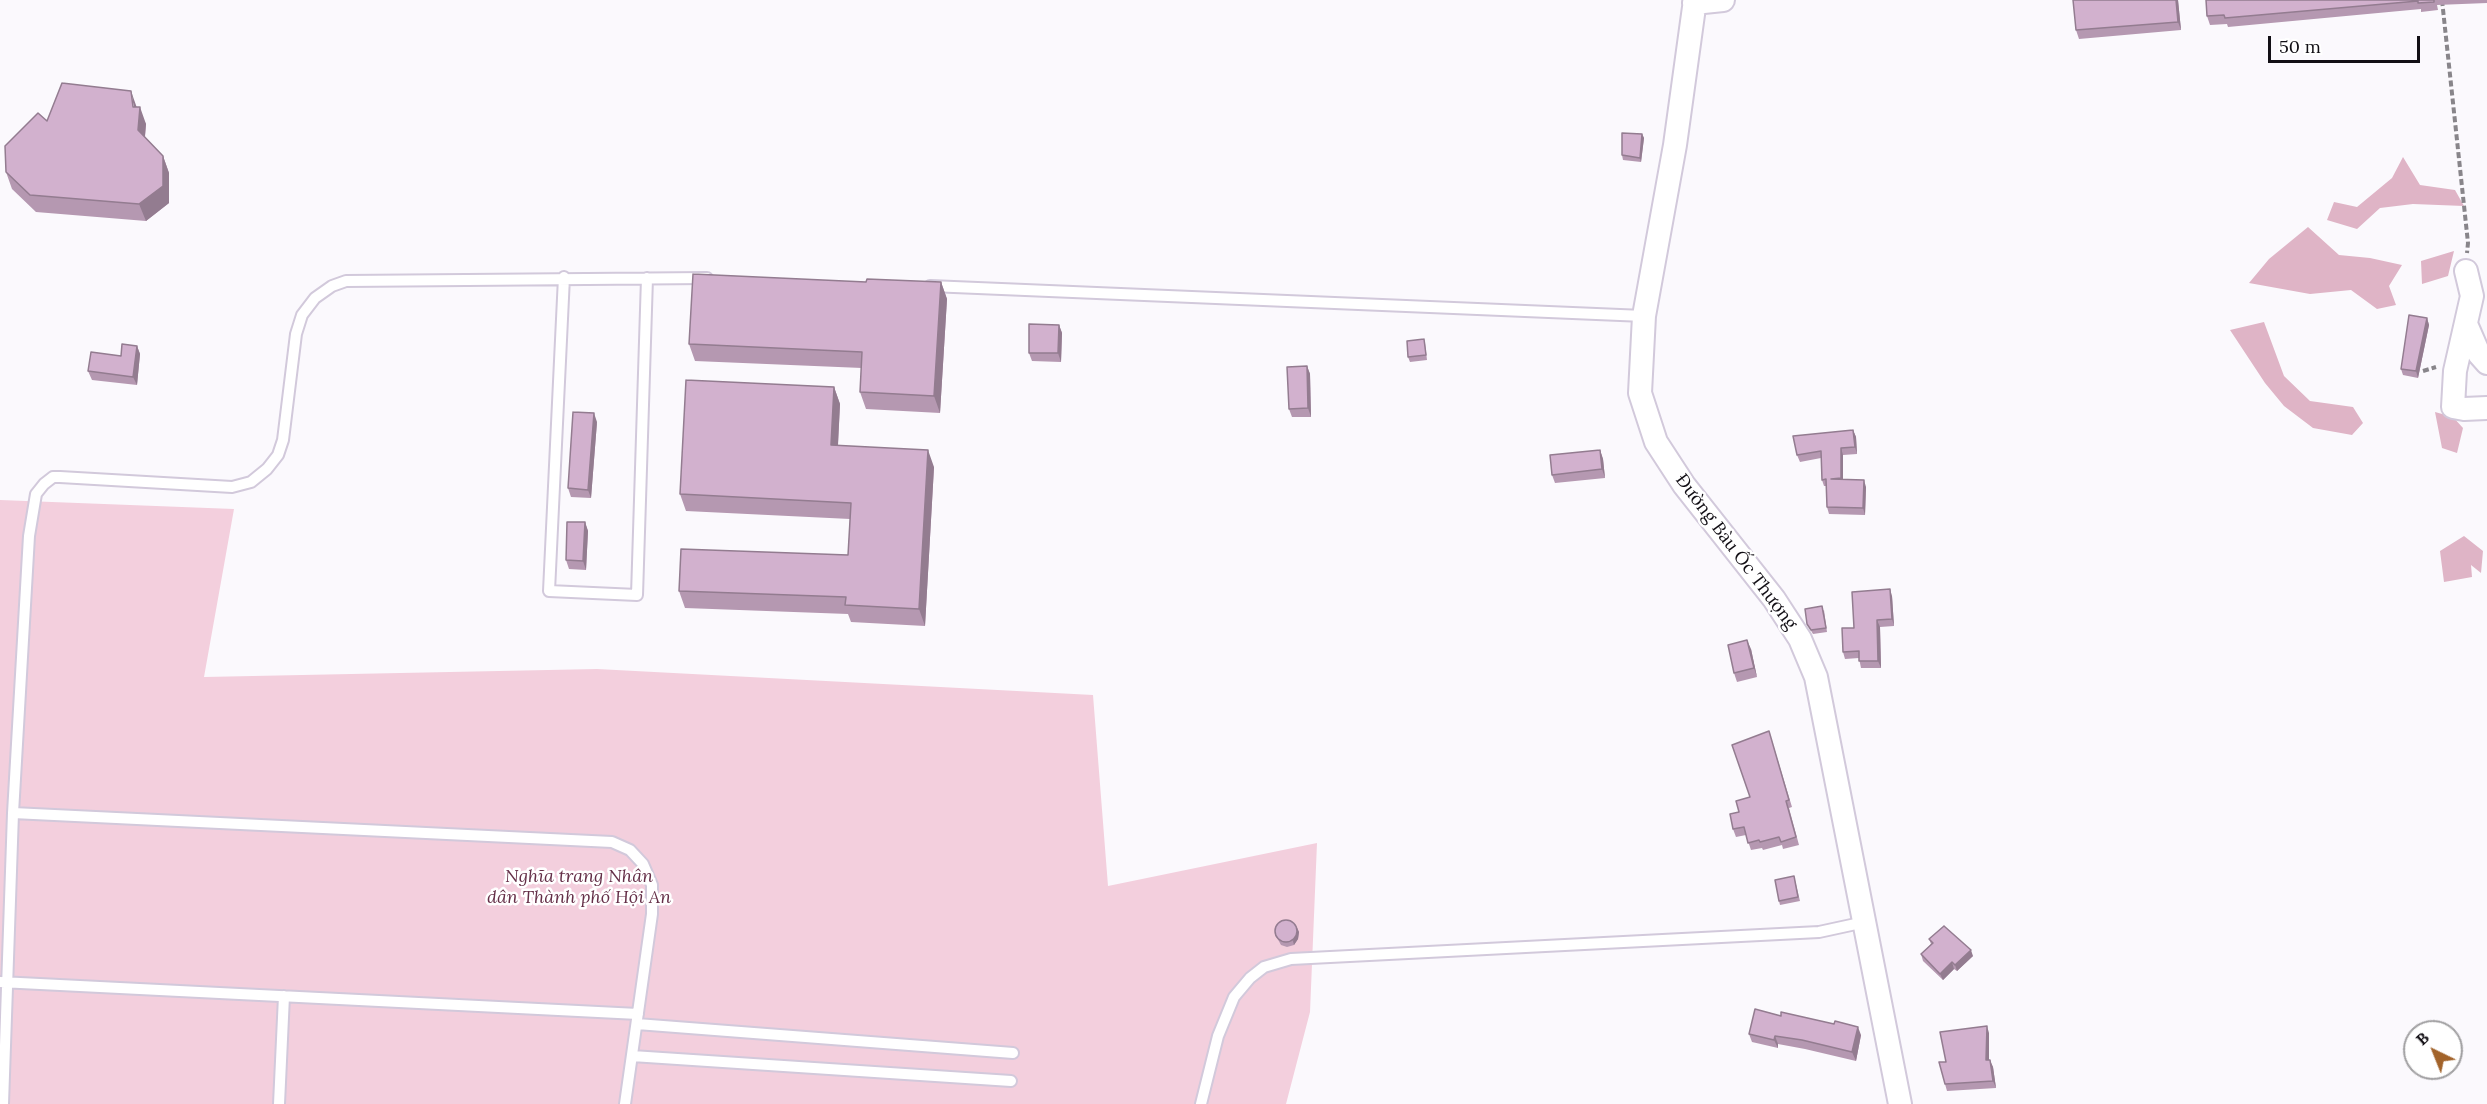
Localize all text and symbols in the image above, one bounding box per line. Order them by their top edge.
scale bar [2271,24,2422,62]
text: 50 m [2279,35,2321,58]
street label: Đường Bàu Ốc Thượng [1670,470,1802,634]
park label: Nghĩa trang Nhân dân Thành phố Hội An [487,866,671,908]
north arrow [2403,1020,2463,1080]
text: B [2411,1027,2433,1049]

